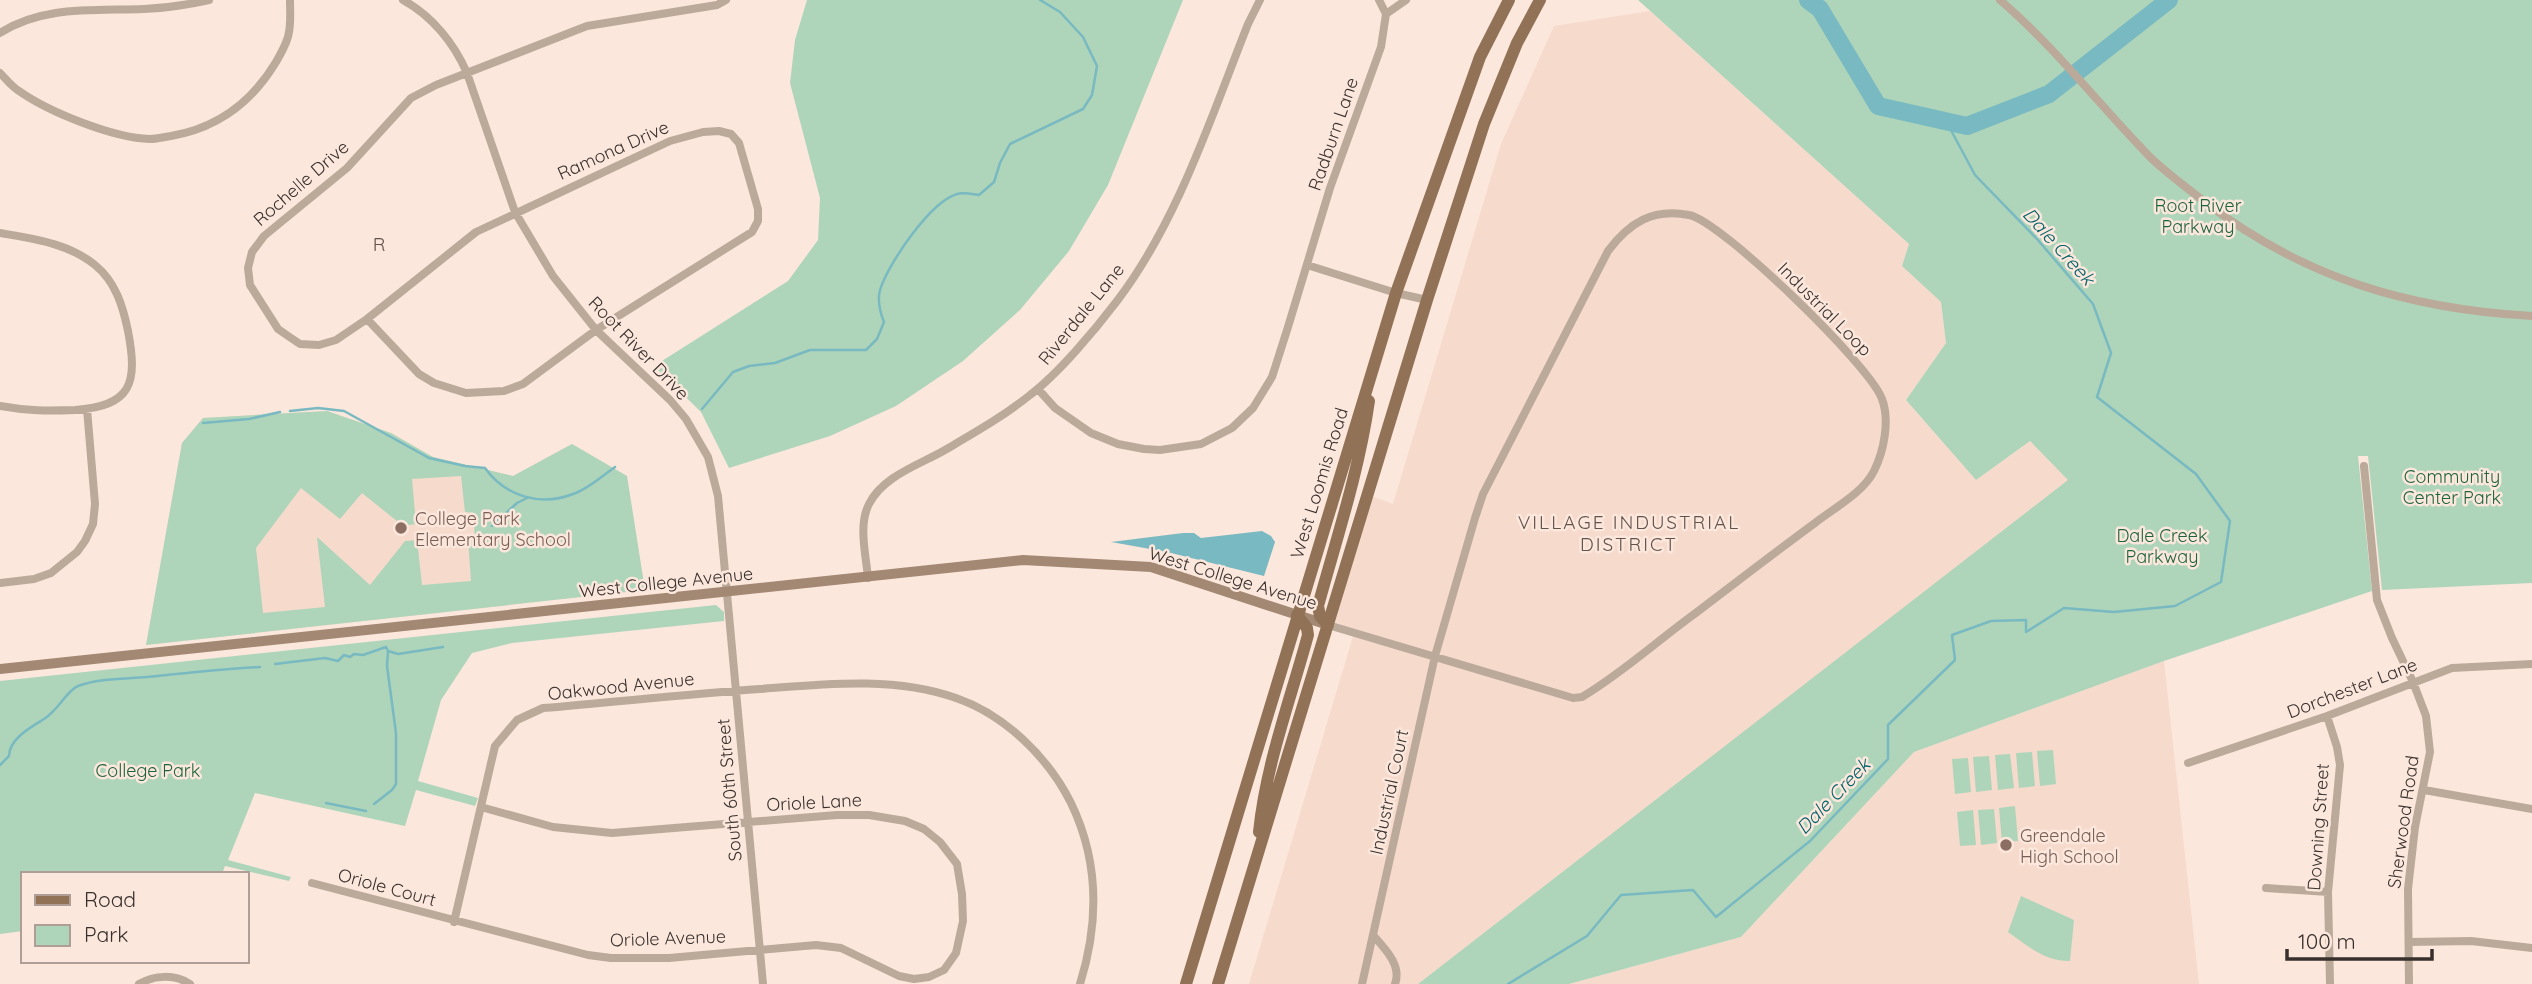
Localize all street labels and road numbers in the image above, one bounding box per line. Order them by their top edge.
street label: Radburn Lane [1303,74,1363,194]
street label: Ramona Drive [554,115,672,185]
street label: Rochelle Drive [249,135,353,231]
street label: Industrial Loop [1773,257,1877,361]
street label: Riverdale Lane [1033,259,1129,369]
street label: Root River Drive [584,291,694,405]
street label: West Loomis Road [1285,405,1353,561]
street label: West College Avenue [1146,541,1320,615]
street label: West College Avenue [578,561,754,603]
street label: Dorchester Lane [2284,653,2420,723]
street label: Oakwood Avenue [547,667,695,705]
street label: South 60th Street [711,718,747,862]
street label: Industrial Court [1364,727,1414,857]
street label: Sherwood Road [2382,754,2424,890]
street label: Downing Street [2302,763,2334,891]
street label: Oriole Lane [766,788,862,816]
street label: Oriole Court [336,863,438,911]
street label: Oriole Avenue [610,924,726,952]

